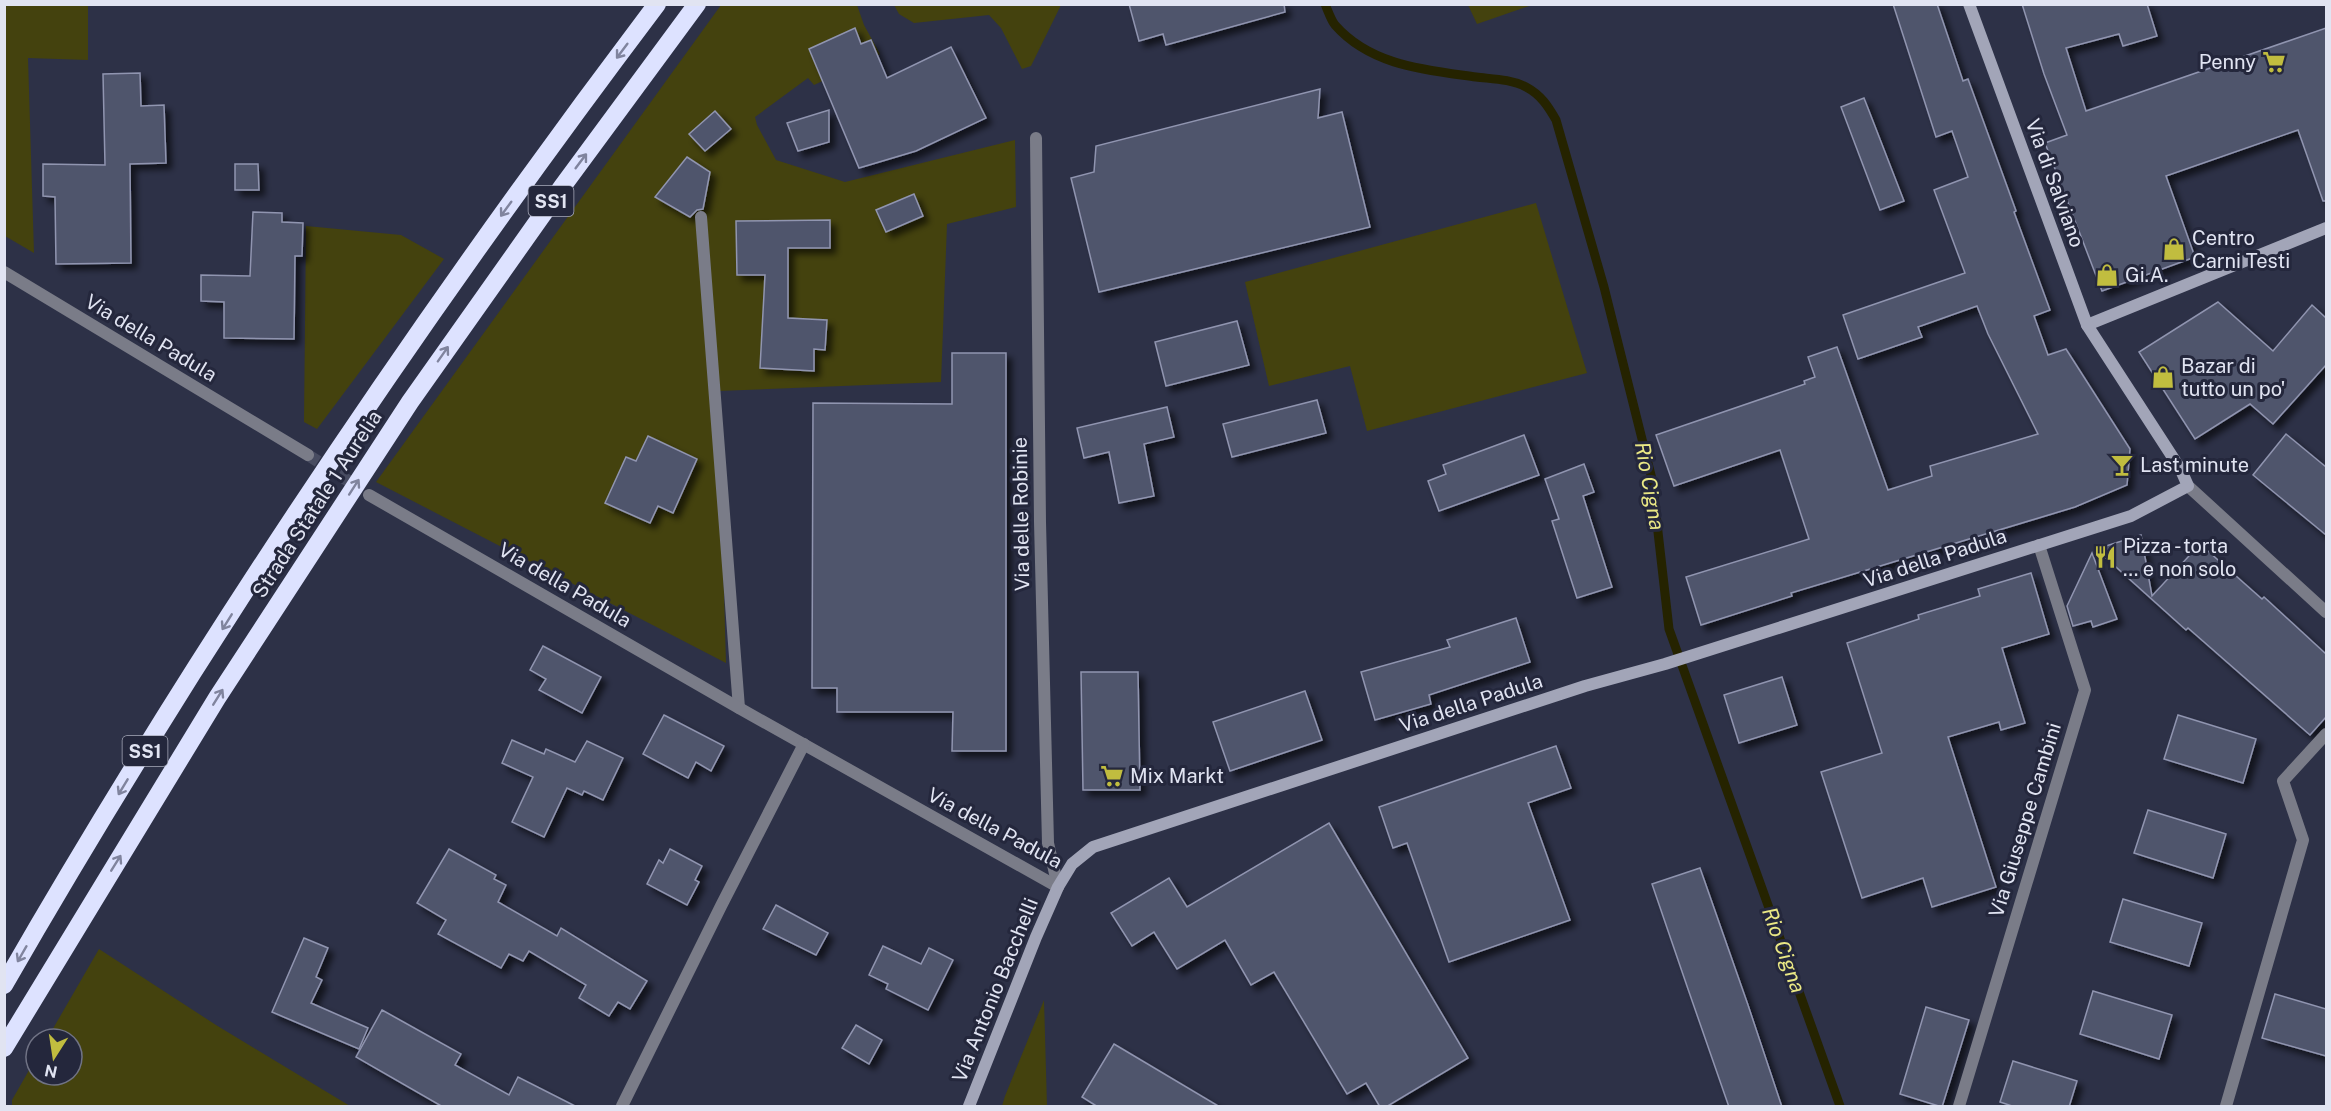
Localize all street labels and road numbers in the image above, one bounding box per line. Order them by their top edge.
street label: Via di Salviano [2021,115,2089,251]
road number: SS1 [528,186,574,216]
street label: Via della Padula [81,289,221,387]
street label: Strada Statale 1 Aurelia [247,406,387,602]
street label: Via delle Robinie [1008,437,1034,591]
street label: Via della Padula [1860,524,2010,592]
street label: Via della Padula [494,537,636,633]
street label: Via della Padula [1396,669,1546,737]
street label: Via Giuseppe Cambini [1984,720,2066,920]
road number: SS1 [122,736,168,766]
street label: Via della Padula [923,782,1067,874]
street label: Via Antonio Bacchelli [947,894,1043,1086]

